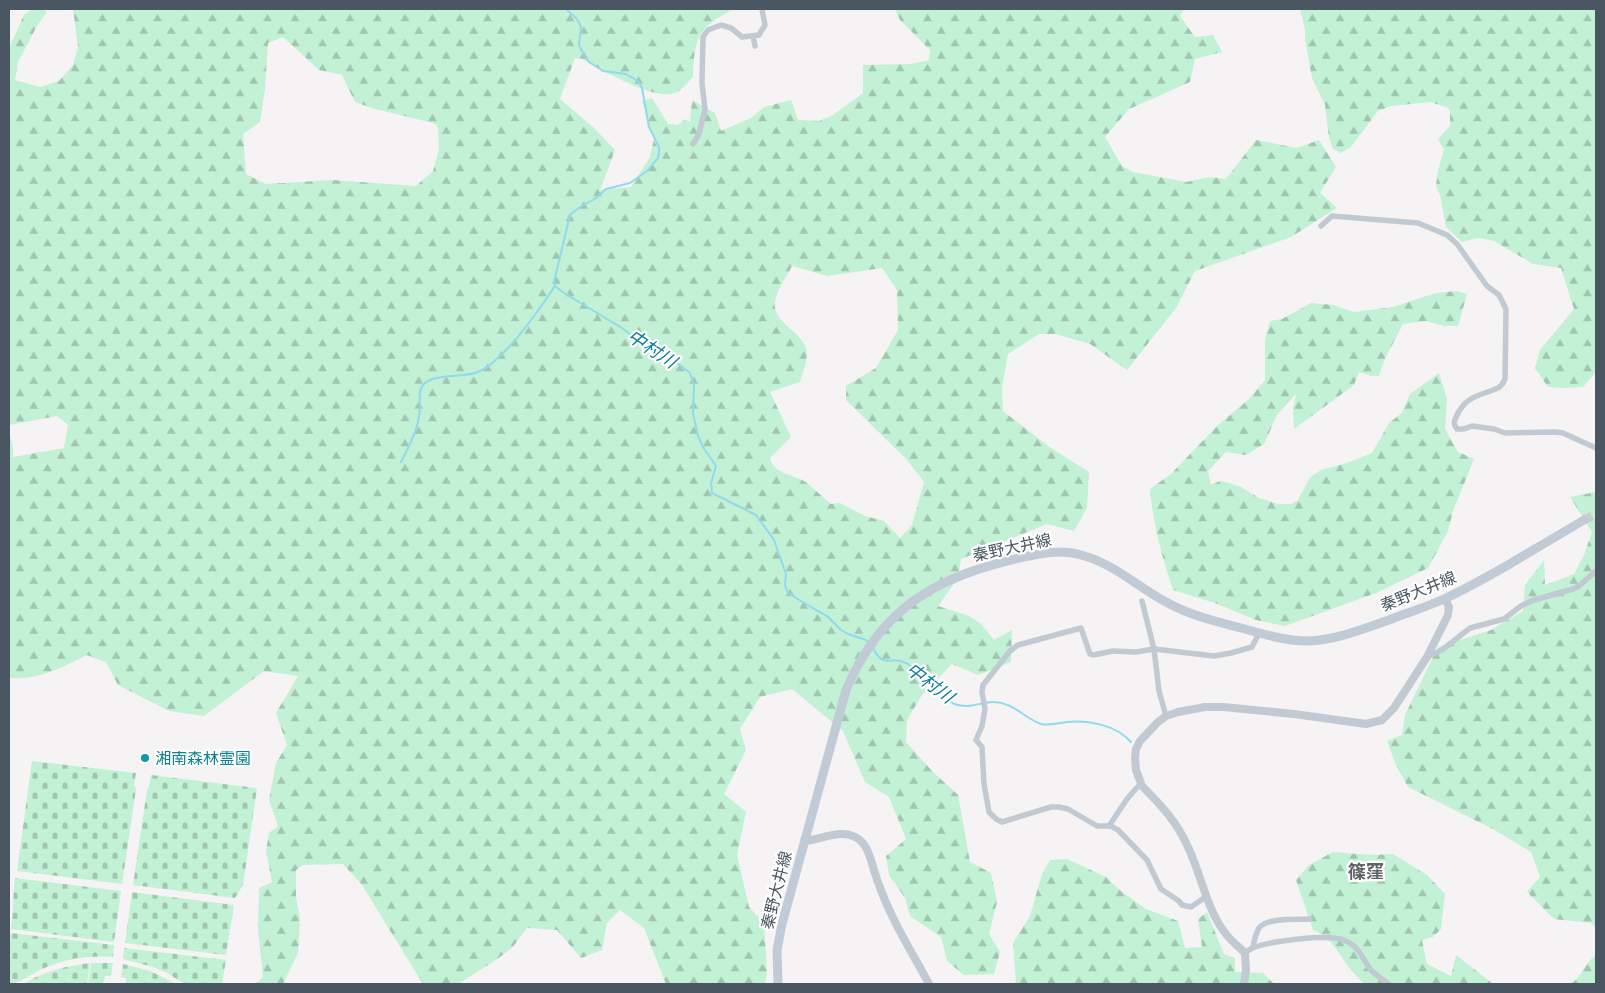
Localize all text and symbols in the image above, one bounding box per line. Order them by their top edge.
water label: 中村川 [623,324,683,375]
street label: 秦野大井線 [971,529,1054,567]
street label: 秦野大井線 [1377,567,1460,617]
water label: 中村川 [901,657,960,710]
place label: 湘南森林霊園 [155,748,251,770]
marker: 湘南森林霊園 [139,752,151,764]
street label: 秦野大井線 [757,849,797,932]
district label: 篠窪 [1348,860,1384,884]

